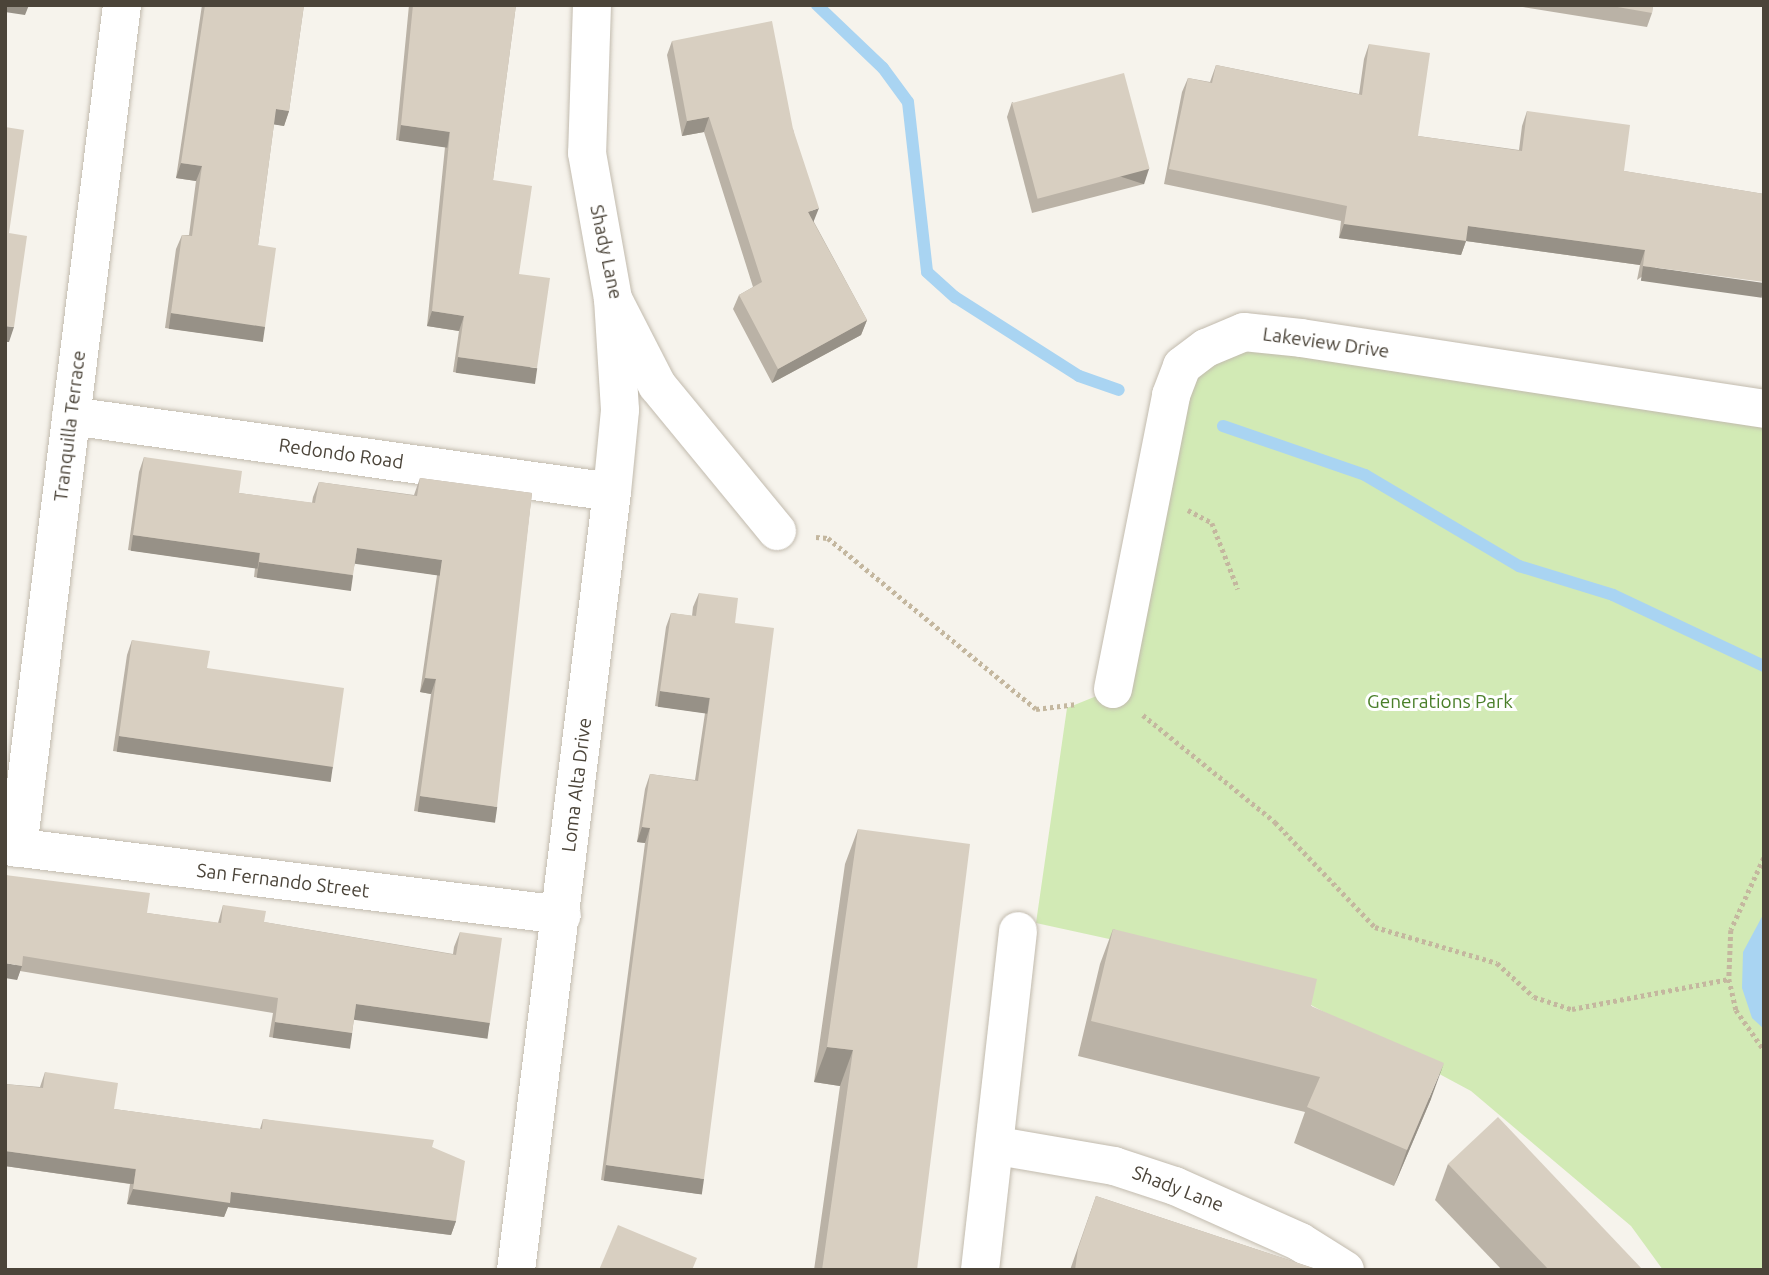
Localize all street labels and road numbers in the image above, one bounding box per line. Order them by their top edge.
street label: Shady Lane [585,203,627,301]
street label: Lakeview Drive [1261,323,1391,363]
street label: Tranquilla Terrace [49,349,91,503]
street label: Redondo Road [277,434,405,474]
street label: Loma Alta Drive [557,717,597,853]
street label: San Fernando Street [195,859,371,903]
street label: Shady Lane [1129,1161,1227,1217]

